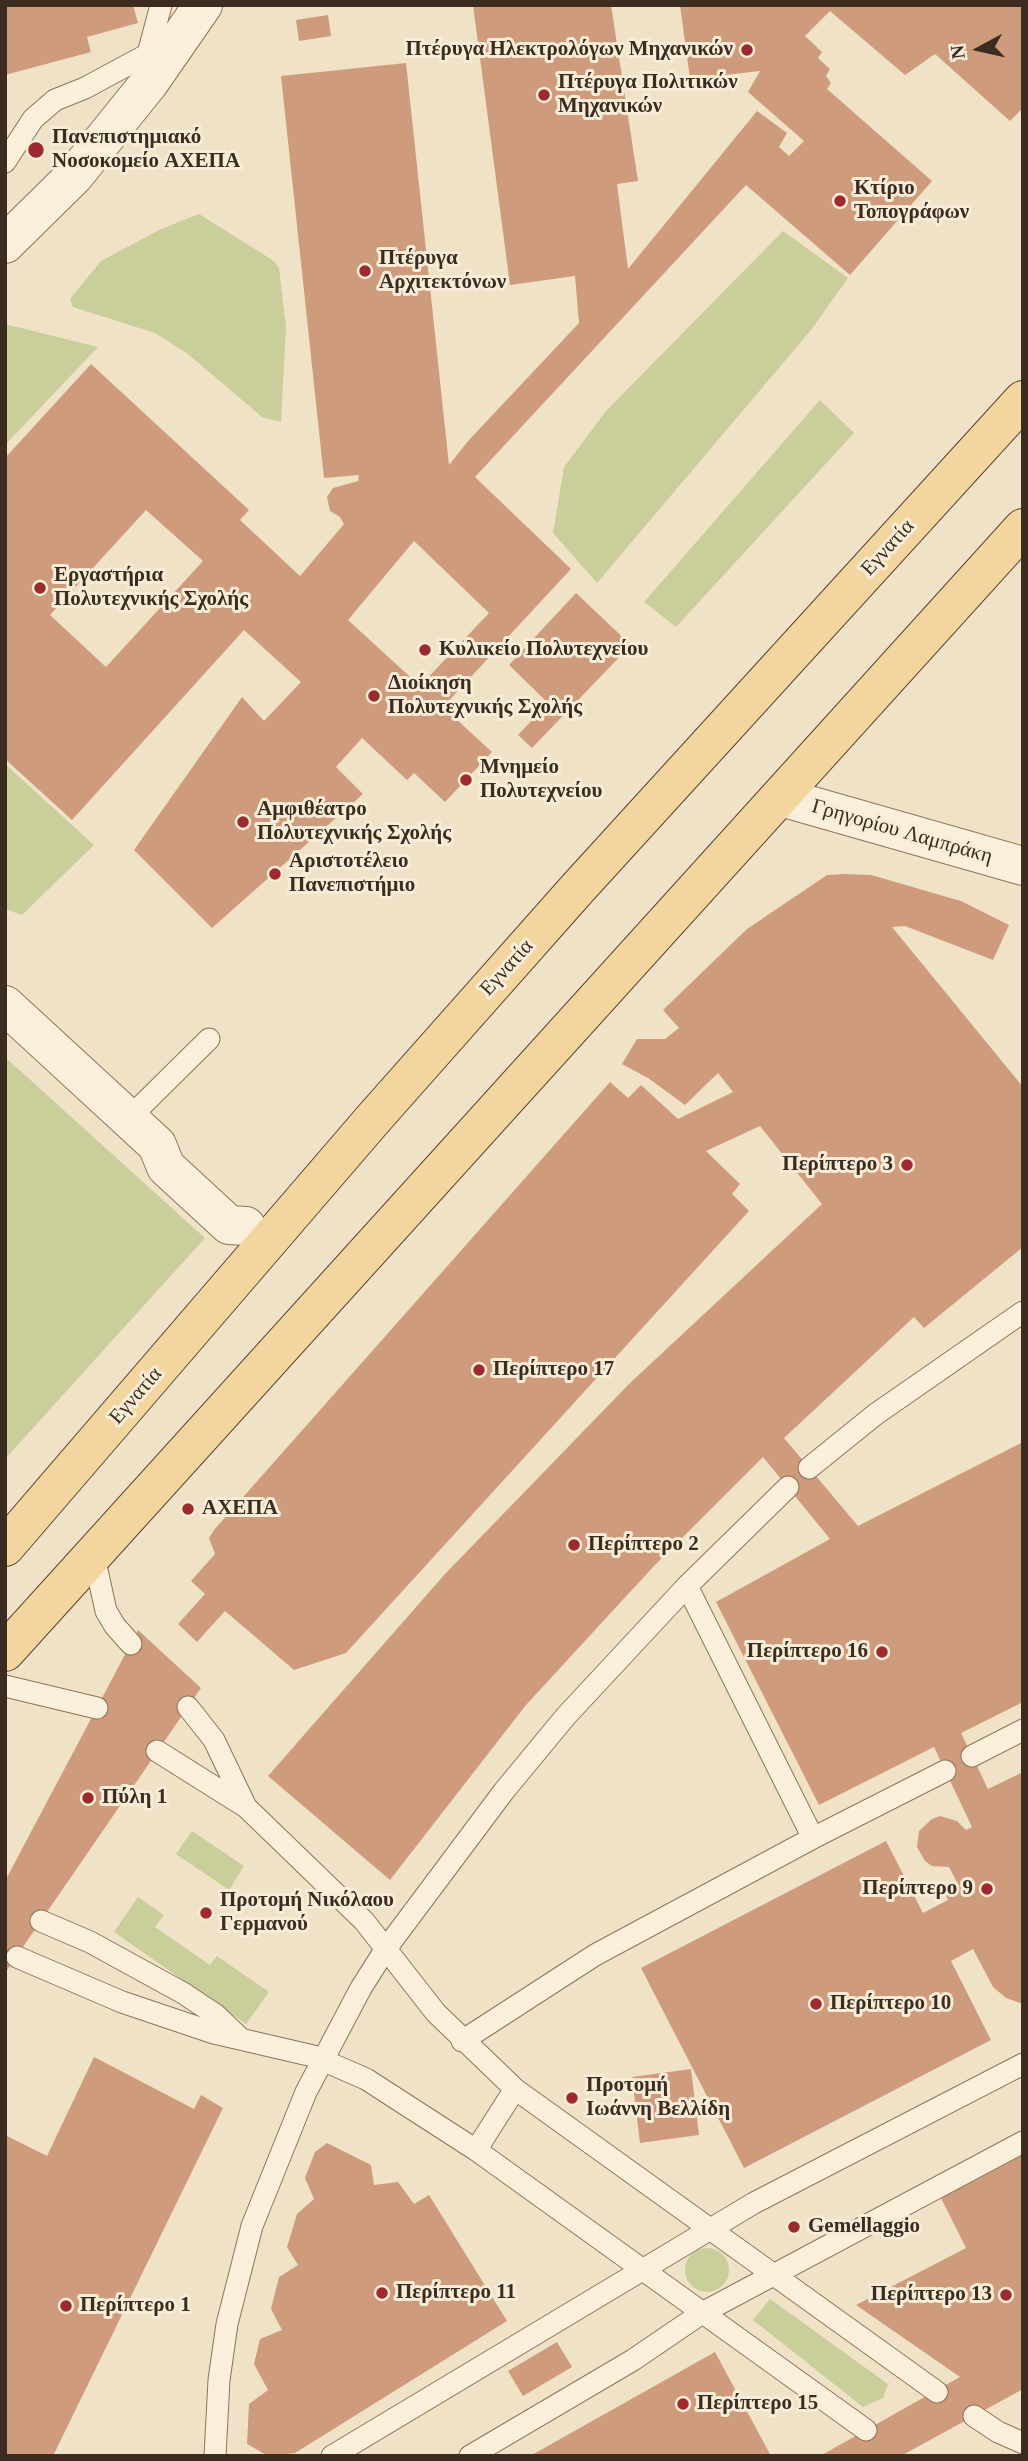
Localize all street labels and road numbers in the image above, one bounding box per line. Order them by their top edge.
street label: Εγνατία [856,514,920,582]
street label: Γρηγορίου Λαμπράκη [809,794,995,870]
street label: Εγνατία [475,934,539,1002]
street label: Εγνατία [104,1362,168,1430]

